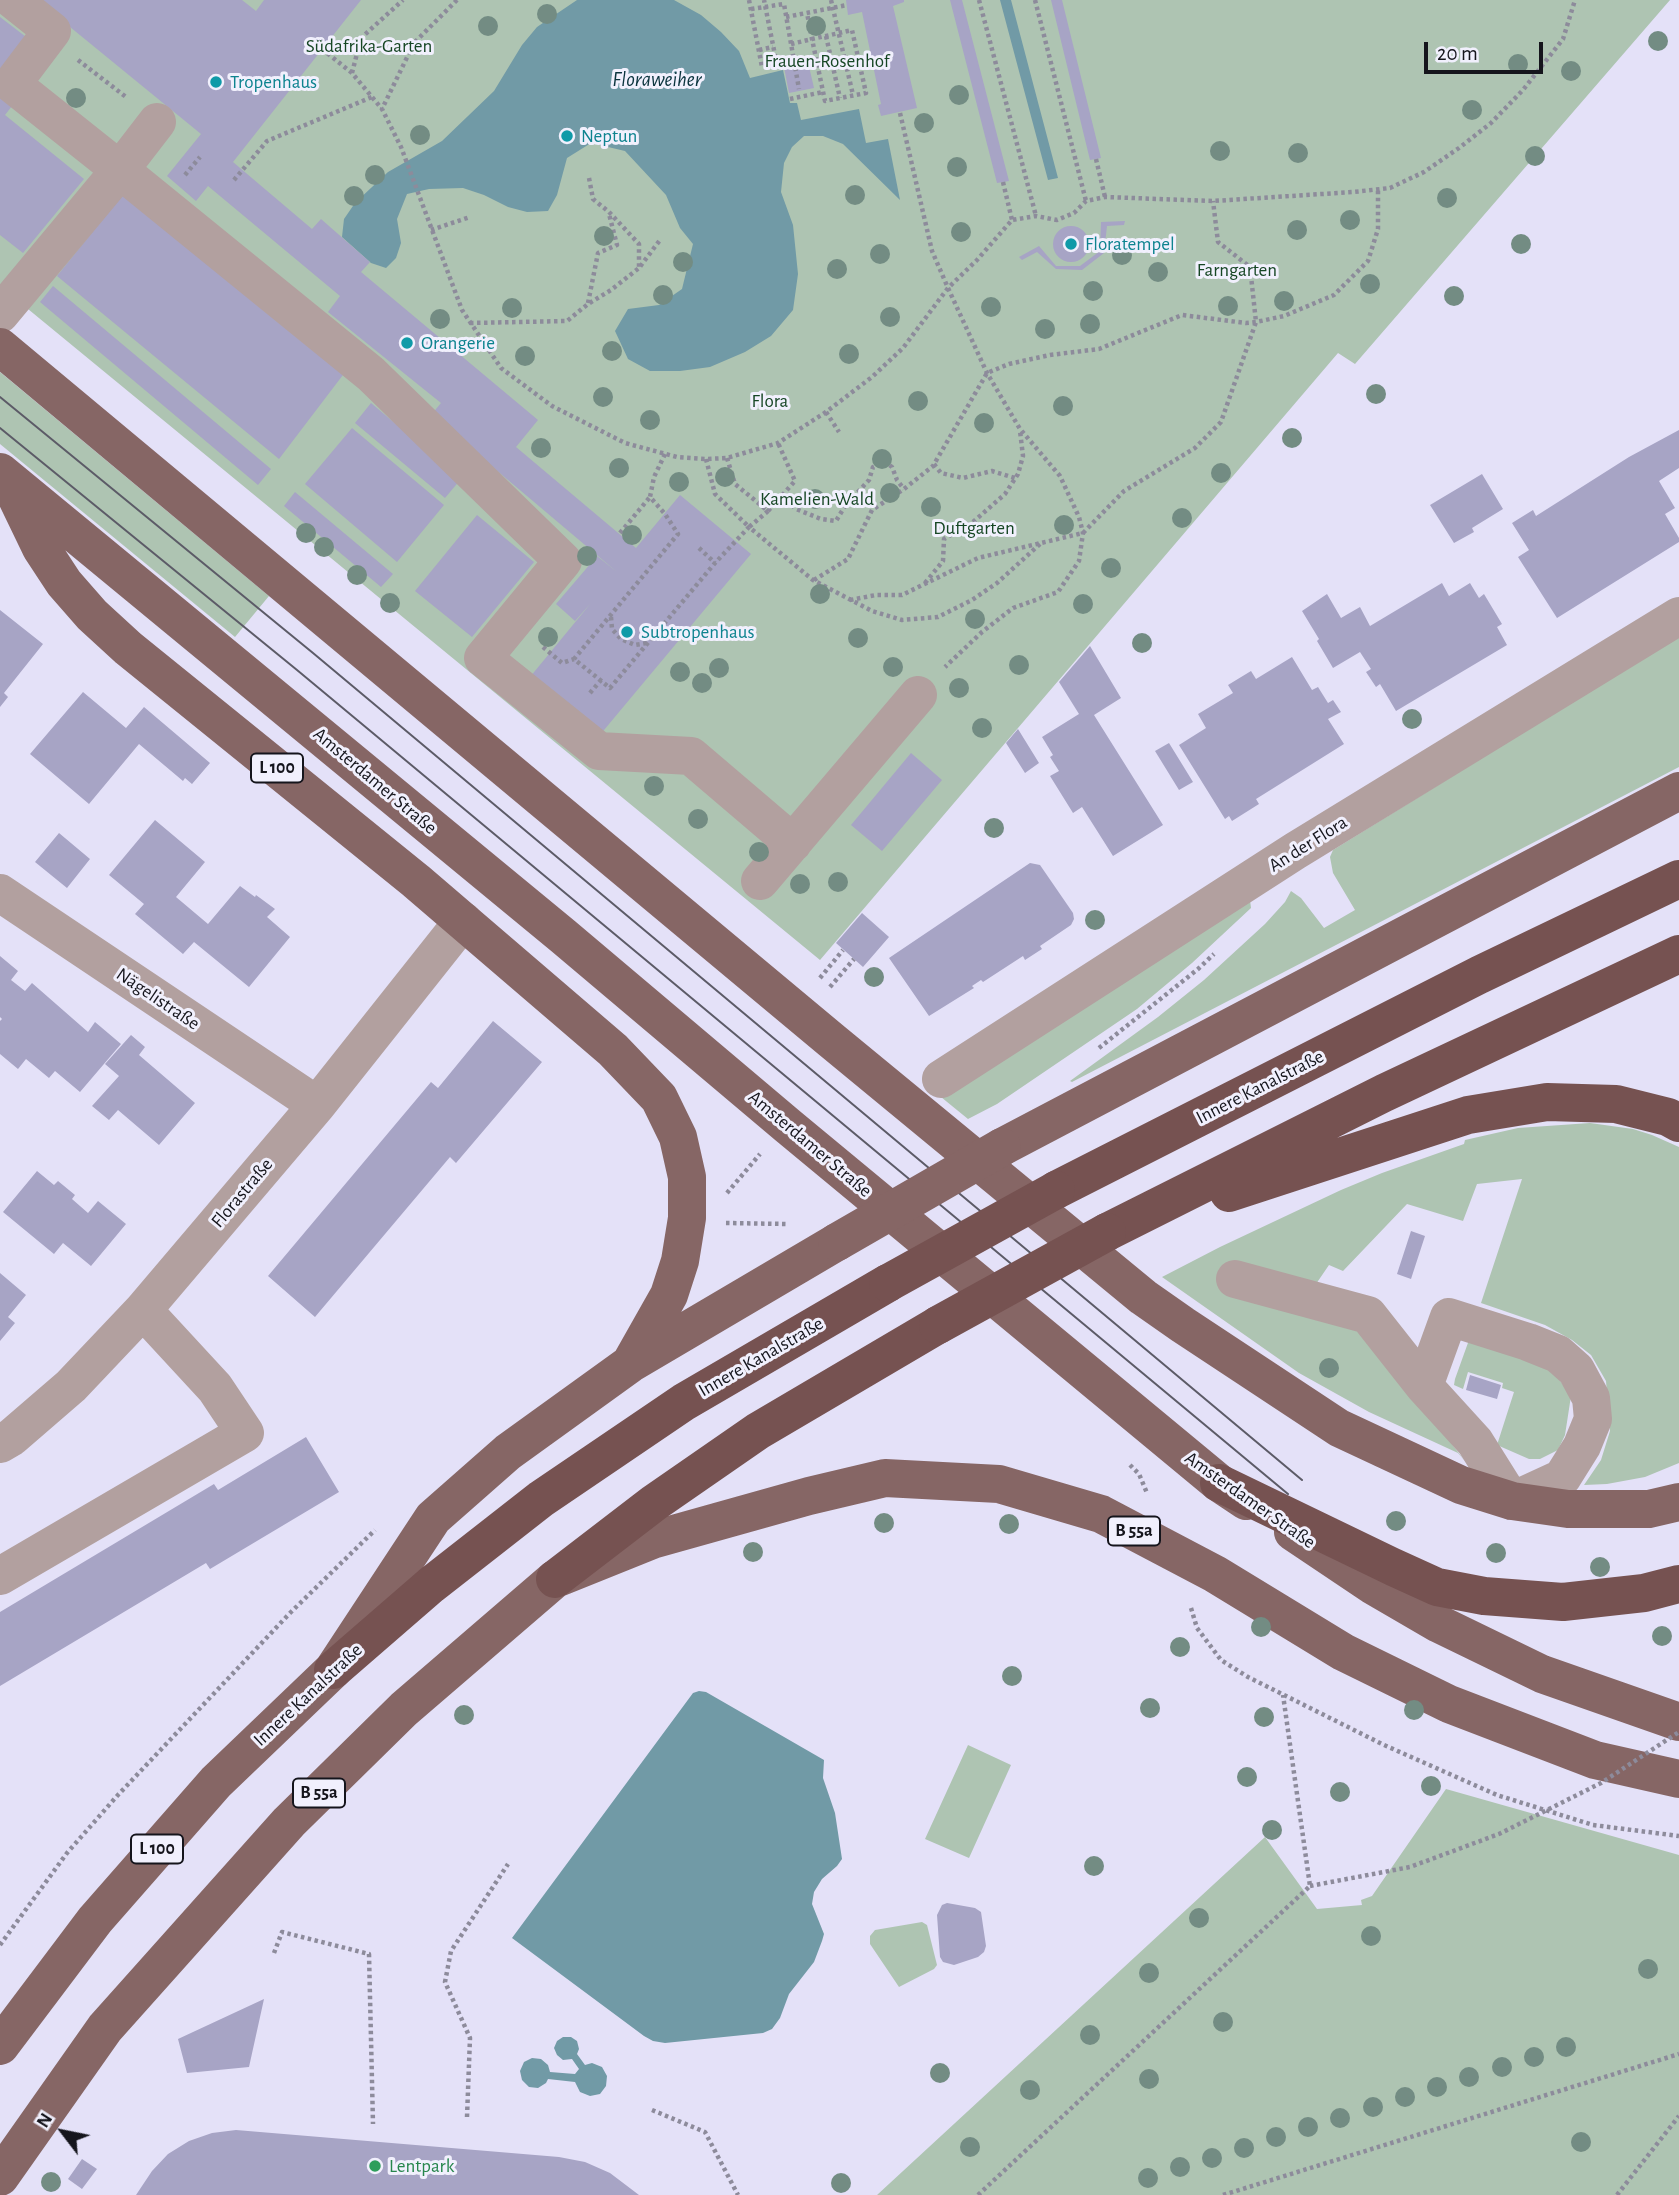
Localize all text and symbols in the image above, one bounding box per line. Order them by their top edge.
scale bar [1427,28,1546,72]
park label: Südafrika-Garten [306,35,432,57]
text: 20 m [1437,43,1478,64]
park label: Frauen-Rosenhof [764,50,890,72]
water label: Floraweiher [612,67,702,93]
place label: Tropenhaus [230,71,317,93]
marker: Tropenhaus [208,74,224,90]
place label: Neptun [581,125,637,147]
marker: Neptun [559,128,575,144]
place label: Floratempel [1085,233,1175,255]
marker: Floratempel [1063,236,1079,252]
park label: Farngarten [1197,259,1277,281]
place label: Orangerie [421,332,495,354]
marker: Orangerie [399,335,415,351]
park label: Flora [752,390,788,412]
park label: Kamelien-Wald [760,488,874,510]
park label: Duftgarten [933,517,1015,539]
place label: Subtropenhaus [641,621,755,643]
marker: Subtropenhaus [619,624,635,640]
street label: Amsterdamer Straße [309,723,441,839]
road number: L 100 [251,754,303,782]
street label: An der Flora [1264,811,1352,877]
street label: Nägelistraße [112,963,204,1035]
street label: Innere Kanalstraße [1192,1045,1328,1129]
street label: Amsterdamer Straße [744,1086,876,1202]
street label: Florastraße [206,1154,278,1232]
street label: Innere Kanalstraße [695,1312,827,1402]
street label: Amsterdamer Straße [1180,1446,1320,1554]
road number: B 55a [1108,1516,1160,1546]
street label: Innere Kanalstraße [249,1639,367,1751]
road number: B 55a [293,1778,345,1808]
road number: L 100 [131,1835,183,1864]
north arrow [28,2097,98,2167]
text: N [33,2110,56,2131]
place label: Lentpark [389,2155,454,2177]
marker: Lentpark [367,2158,383,2174]

